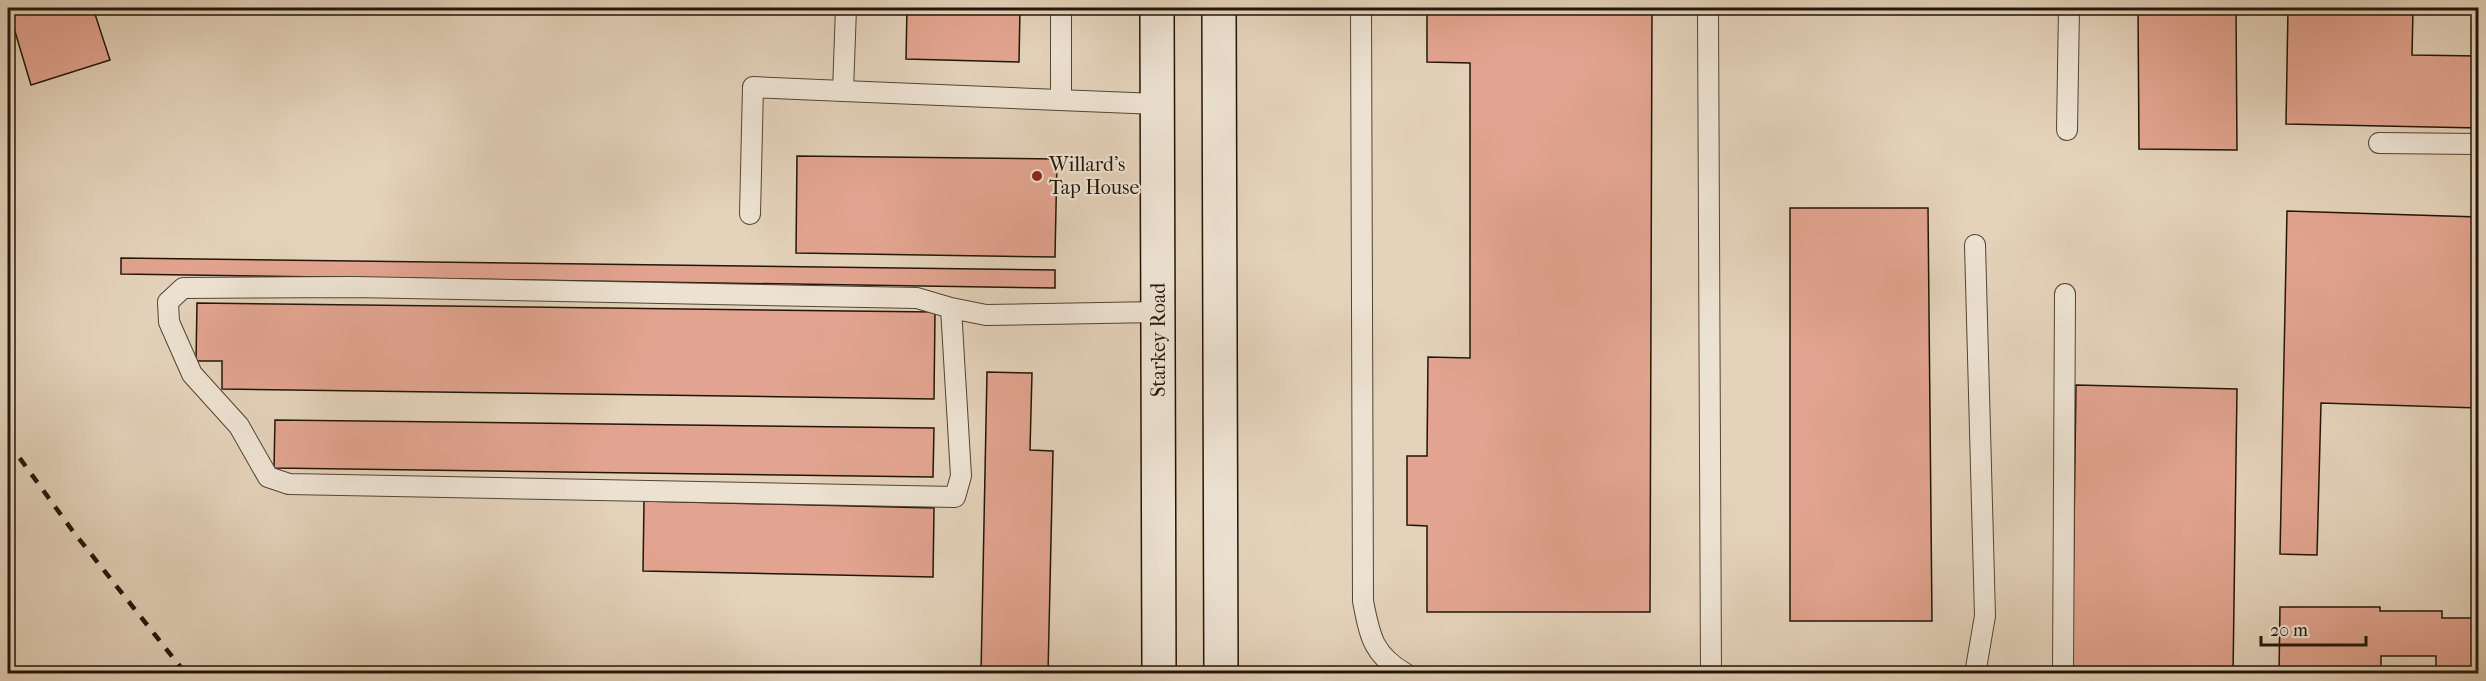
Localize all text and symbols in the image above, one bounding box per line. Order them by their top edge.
place label: Willard's Tap House [1048,153,1139,199]
marker: Willard's Tap House [1030,169,1044,183]
street label: Starkey Road [1147,282,1170,397]
scale bar [2261,609,2366,647]
text: 20 m [2270,620,2308,641]

